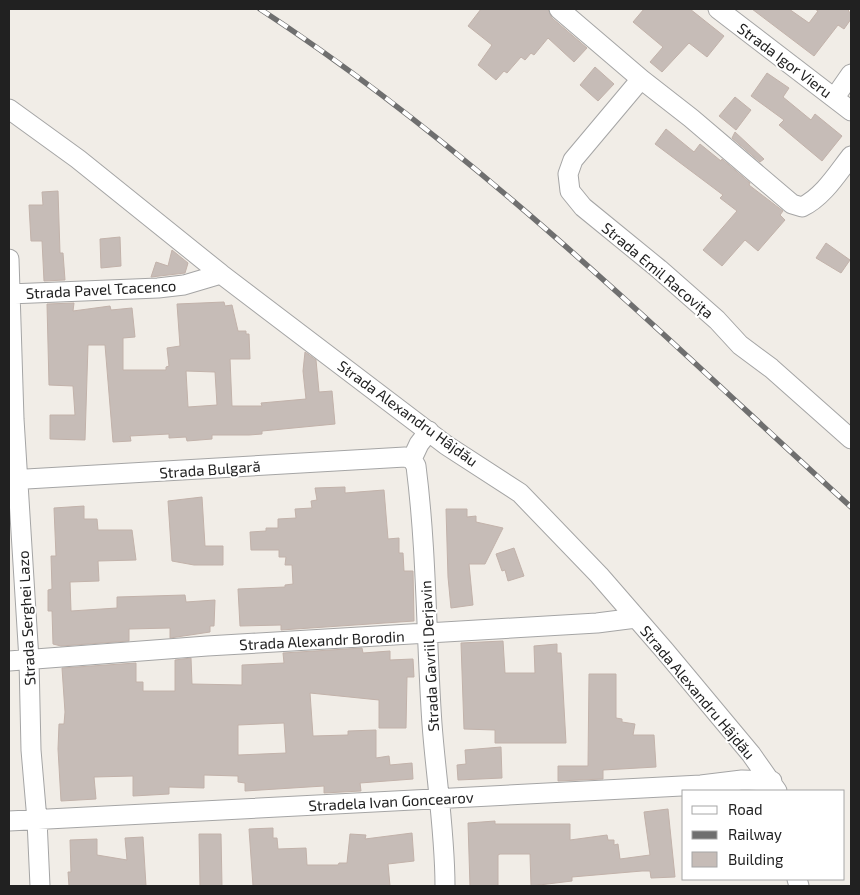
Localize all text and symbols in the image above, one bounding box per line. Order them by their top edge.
street label: Strada Igor Vieru [734,19,836,101]
street label: Strada Emil Racovița [597,218,717,323]
street label: Strada Pavel Tcacenco [25,276,177,302]
street label: Strada Alexandru Hâjdău [334,356,482,471]
street label: Strada Bulgară [159,456,261,482]
street label: Strada Serghei Lazo [13,550,39,686]
street label: Strada Gavriil Derjavin [416,580,443,732]
street label: Strada Alexandru Hâjdău [636,622,759,763]
street label: Strada Alexandr Borodin [239,627,405,653]
street label: Stradela Ivan Goncearov [308,788,474,814]
legend [682,790,845,880]
text: Road [728,800,763,818]
text: Railway [728,825,782,843]
text: Building [728,850,784,868]

